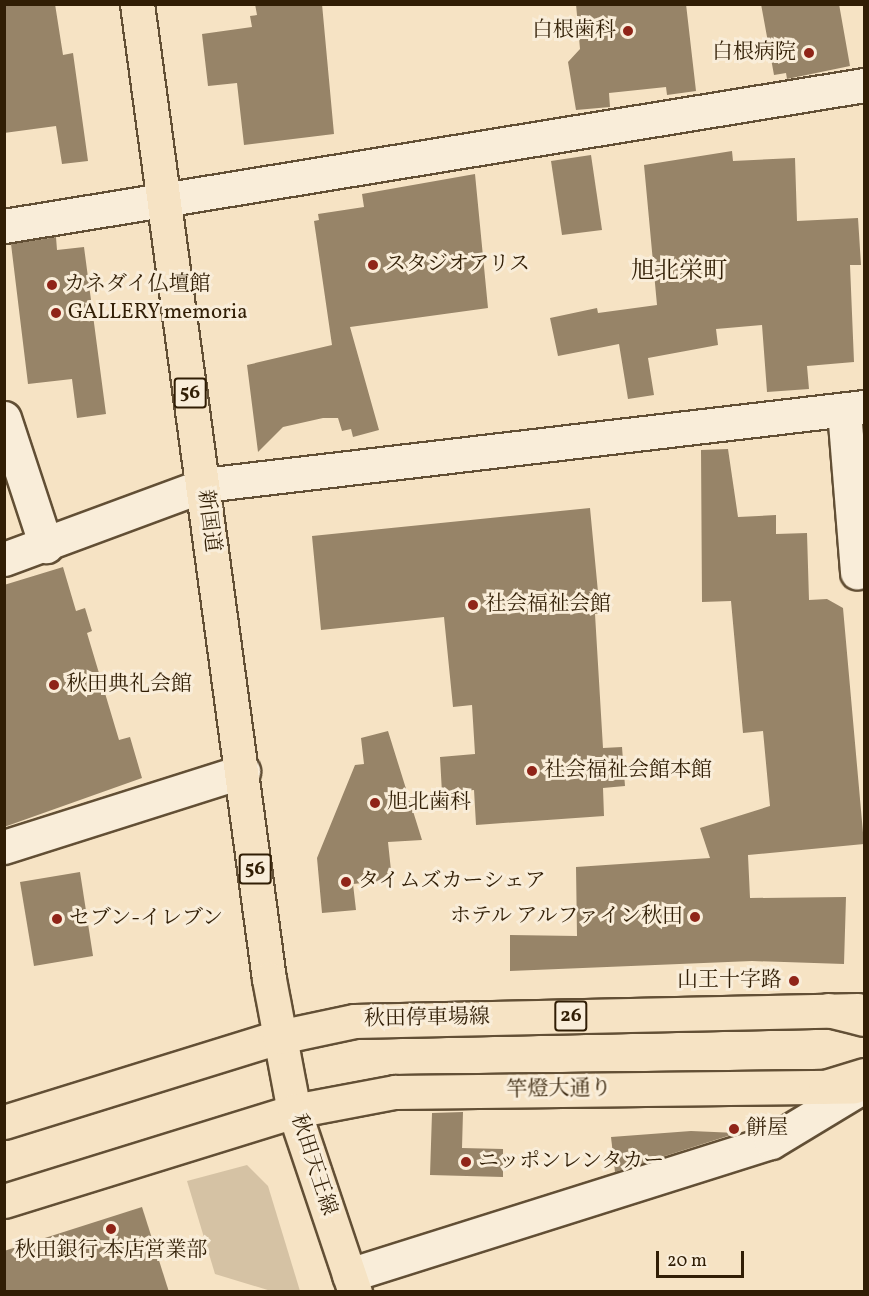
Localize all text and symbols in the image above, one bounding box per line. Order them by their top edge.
place label: 白根歯科 [532,18,616,44]
marker: 白根歯科 [621,24,635,38]
place label: 白根病院 [712,40,796,66]
marker: 白根病院 [800,44,818,62]
place label: スタジオアリス [385,252,532,278]
marker: スタジオアリス [366,258,380,272]
district label: 旭北栄町 [631,259,727,287]
place label: カネダイ仏壇館 [64,272,211,298]
marker: カネダイ仏壇館 [45,278,59,292]
place label: GALLERY memoria [68,300,248,326]
marker: GALLERY memoria [49,306,63,320]
road number: 56 [174,376,207,410]
street label: 新国道 [192,488,224,554]
place label: 社会福祉会館 [485,592,611,618]
marker: 社会福祉会館 [466,598,480,612]
place label: 秋田典礼会館 [66,672,192,698]
marker: 秋田典礼会館 [47,678,61,692]
place label: 社会福祉会館本館 [544,758,712,784]
marker: 社会福祉会館本館 [525,764,539,778]
place label: 旭北歯科 [387,790,471,816]
marker: 旭北歯科 [368,796,382,810]
road number: 56 [238,852,272,886]
place label: タイムズカーシェア [358,869,547,895]
marker: タイムズカーシェア [339,875,353,889]
place label: ホテル アルファイン秋田 [448,904,683,930]
place label: セブン-イレブン [69,906,225,932]
marker: ホテル アルファイン秋田 [688,910,702,924]
marker: セブン-イレブン [50,912,64,926]
place label: 山王十字路 [677,968,782,994]
marker: 山王十字路 [787,974,801,988]
road number: 26 [553,999,589,1033]
street label: 秋田停車場線 [364,1005,490,1033]
street label: 竿燈大通り [506,1076,612,1104]
street label: 秋田天王線 [285,1111,341,1219]
place label: 餅屋 [746,1116,788,1142]
marker: 餅屋 [727,1122,741,1136]
place label: ニッポンレンタカー [478,1149,667,1175]
marker: ニッポンレンタカー [459,1155,473,1169]
marker: 秋田銀行 本店営業部 [104,1222,118,1236]
place label: 秋田銀行 本店営業部 [14,1238,208,1264]
scale bar [659,1239,748,1277]
text: 20 m [667,1249,707,1274]

